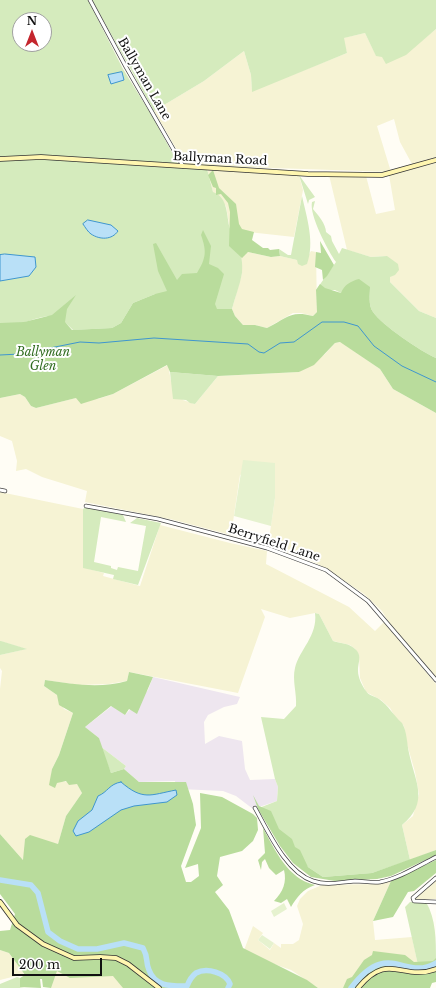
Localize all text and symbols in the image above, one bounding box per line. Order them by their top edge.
north arrow [12,12,52,52]
text: N [27,14,37,28]
street label: Ballyman Lane [115,35,173,123]
street label: Ballyman Road [172,149,268,169]
park label: Ballyman Glen [16,346,70,374]
street label: Berryfield Lane [226,521,322,565]
scale bar [14,950,104,976]
text: 200 m [19,957,60,972]

